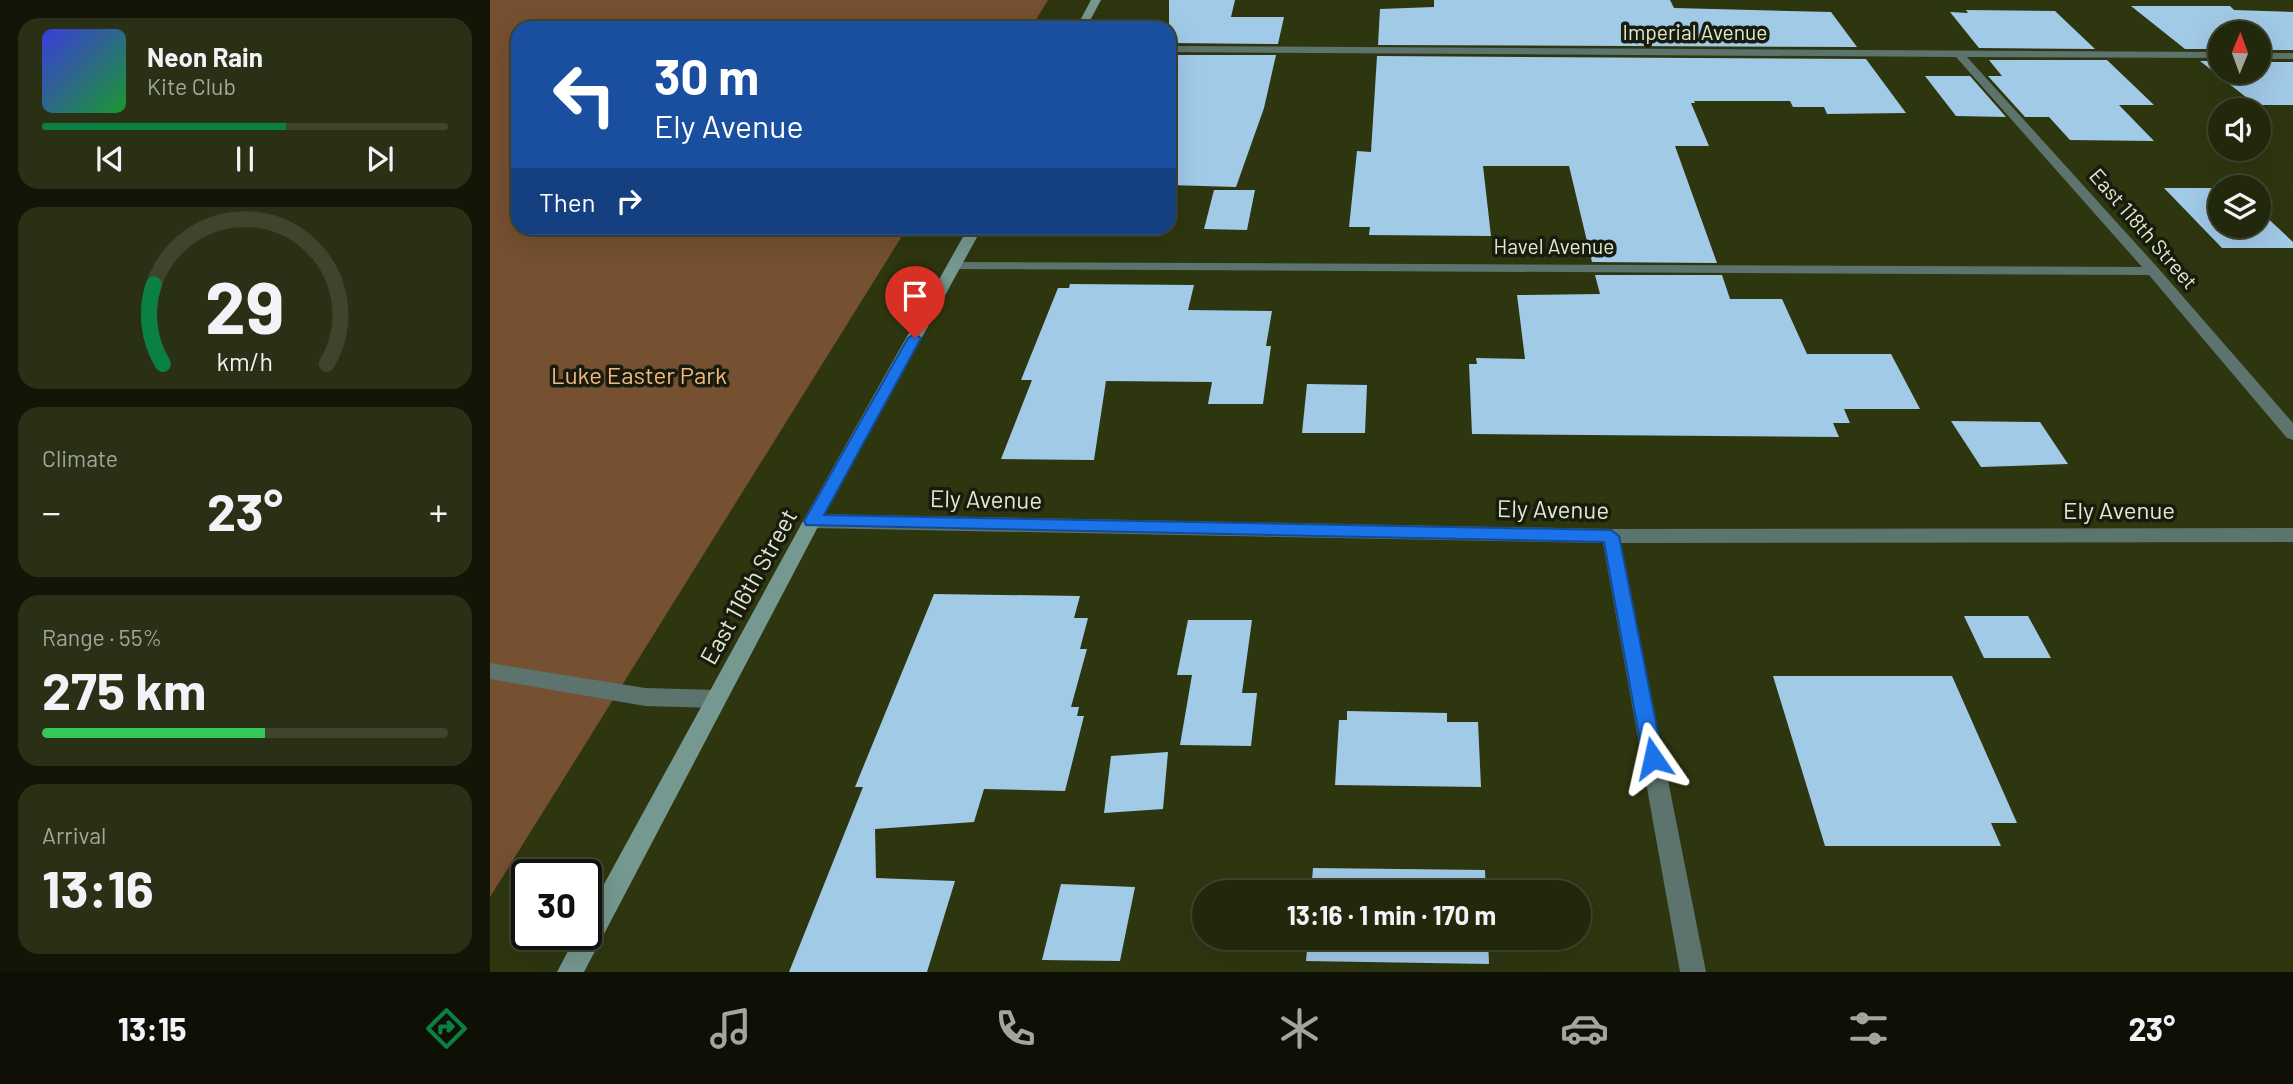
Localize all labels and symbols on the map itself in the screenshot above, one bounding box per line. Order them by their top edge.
street label: Imperial Avenue [1623,19,1767,44]
north arrow [2208,21,2272,84]
street label: East 118th Street [2085,163,2203,293]
street label: Havel Avenue [1494,233,1614,258]
pin [885,266,945,338]
park label: Luke Easter Park [551,360,727,389]
street label: Ely Avenue [930,483,1042,514]
street label: Ely Avenue [1497,493,1609,524]
street label: Ely Avenue [2063,495,2175,524]
street label: East 116th Street [693,504,802,669]
position arrow [1616,721,1690,795]
speed limit sign: 30 [511,859,602,950]

